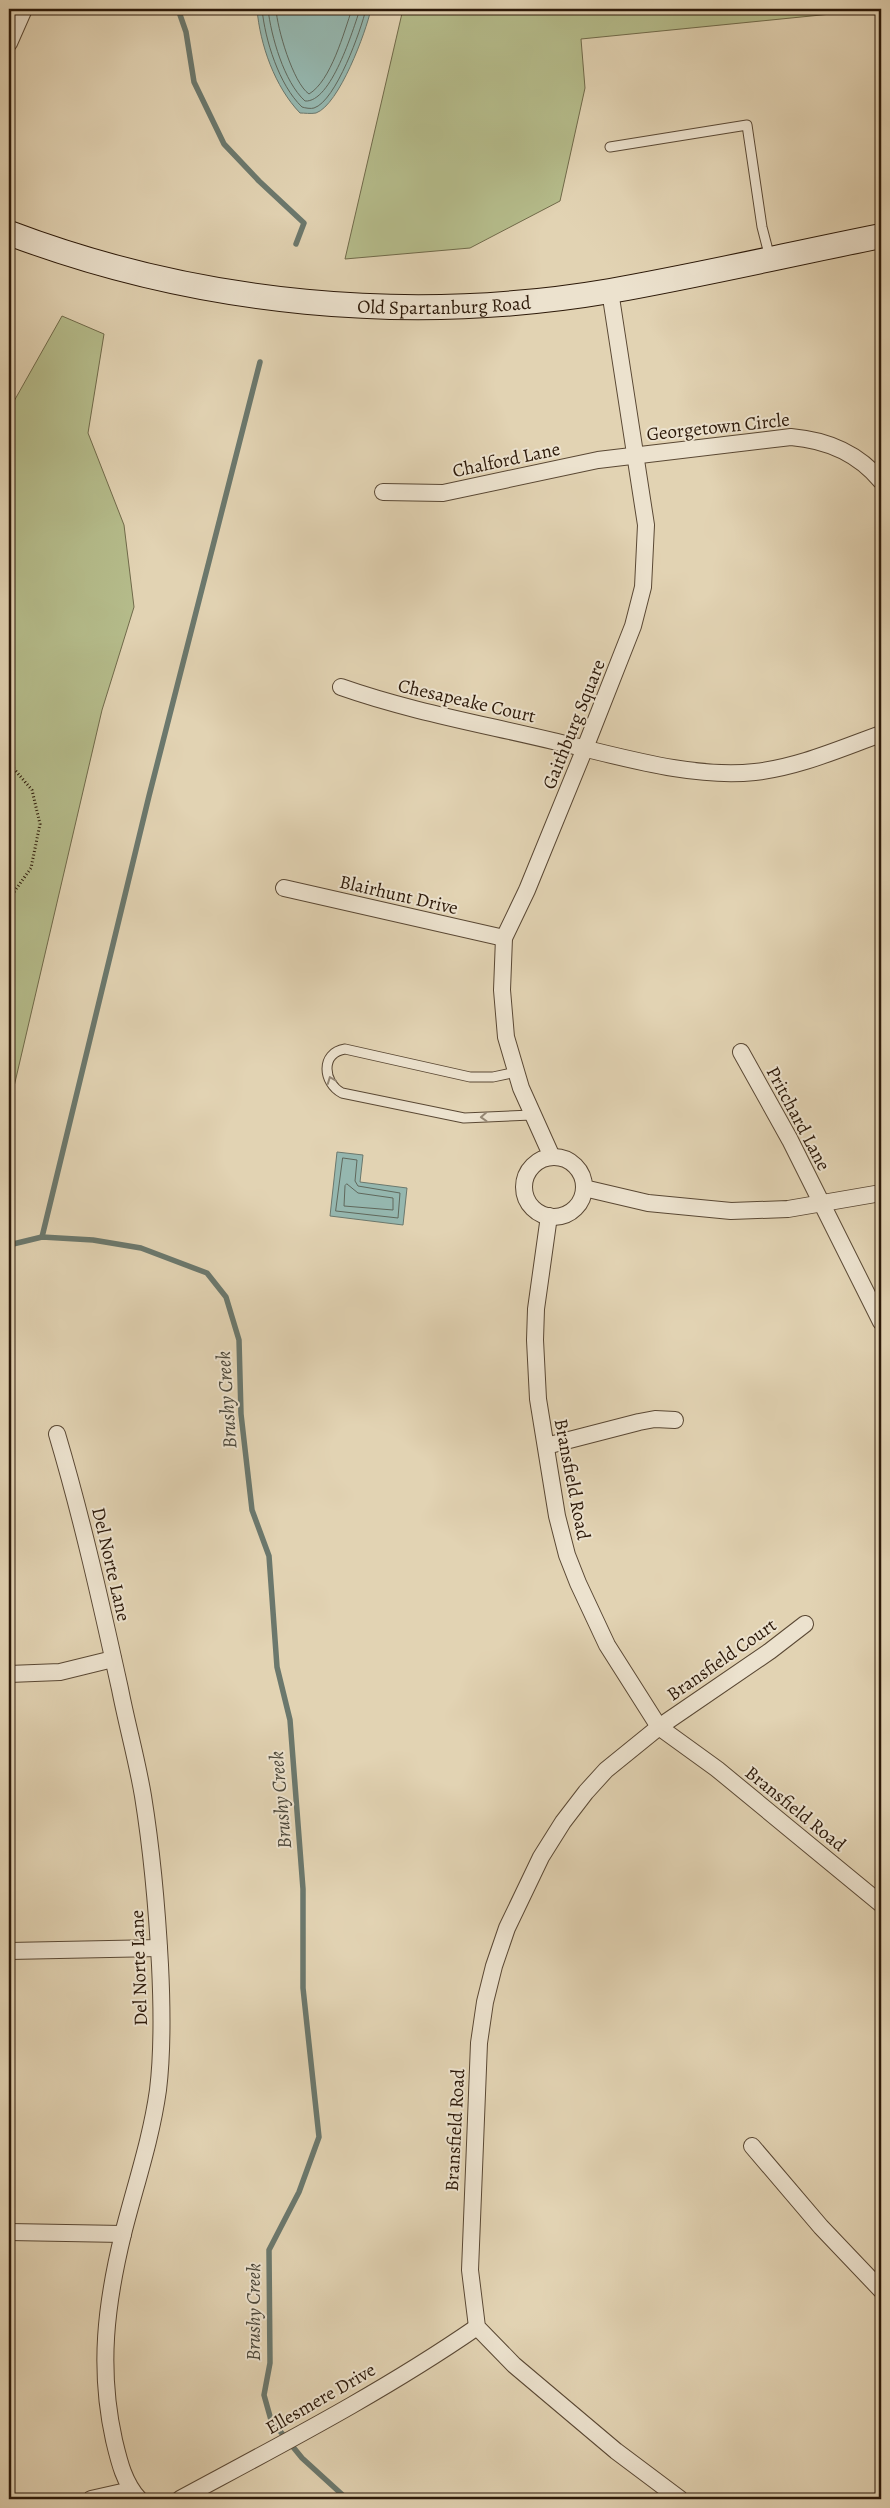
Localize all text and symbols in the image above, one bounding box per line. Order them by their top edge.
street label: Old Spartanburg Road [357,290,533,321]
street label: Georgetown Circle [645,407,791,447]
street label: Chalford Lane [450,436,562,484]
street label: Gaithburg Square [536,656,612,793]
street label: Chesapeake Court [395,672,538,729]
street label: Blairhunt Drive [337,869,461,921]
street label: Pritchard Lane [760,1062,837,1175]
one-way arrow [327,1076,337,1085]
one-way arrow [479,1112,487,1123]
water label: Brushy Creek [210,1350,243,1450]
street label: Bransfield Road [548,1416,597,1543]
street label: Del Norte Lane [85,1505,137,1624]
street label: Bransfield Court [662,1612,782,1707]
water label: Brushy Creek [263,1750,298,1850]
street label: Bransfield Road [739,1760,852,1858]
street label: Del Norte Lane [124,1909,154,2027]
street label: Bransfield Road [439,2067,471,2192]
water label: Brushy Creek [240,2263,267,2361]
street label: Ellesmere Drive [261,2357,380,2441]

